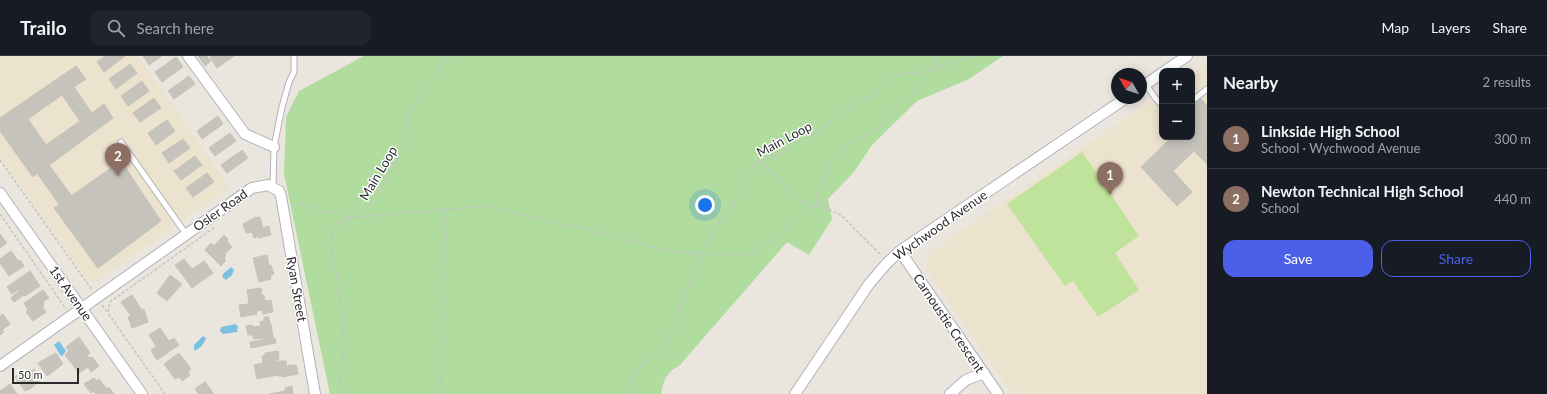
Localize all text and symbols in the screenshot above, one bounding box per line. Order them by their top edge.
search box [91,10,371,46]
text: Trailo [20,16,67,39]
icon: search [105,17,127,39]
text: Search here [137,19,214,37]
text: Map [1381,19,1409,36]
text: Layers [1431,19,1471,36]
text: Share [1493,19,1527,36]
north arrow [1111,68,1147,104]
map controls [1159,68,1195,140]
button: + [1159,68,1195,104]
text: Nearby [1223,72,1278,93]
text: 2 results [1483,74,1531,90]
button: − [1159,104,1195,140]
street label: Main Loop [754,118,814,160]
text: Linkside High School [1261,122,1400,140]
text: 1 [1232,131,1240,147]
text: 300 m [1494,131,1531,147]
text: School · Wychwood Avenue [1261,140,1420,156]
pin: 2 [105,143,131,176]
street label: Main Loop [356,143,400,203]
pin: 1 [1097,162,1123,195]
text: Newton Technical High School [1261,182,1464,200]
street label: Osler Road [190,186,250,234]
street label: Wychwood Avenue [890,186,990,263]
text: 2 [1232,191,1240,207]
text: 440 m [1494,191,1531,207]
your location [695,195,715,215]
text: School [1261,200,1299,216]
button: Save [1223,240,1373,277]
button: Share [1381,240,1531,277]
street label: Ryan Street [283,255,311,323]
street label: 1st Avenue [46,262,96,324]
street label: Carnoustie Crescent [910,270,988,376]
scale bar [12,366,79,385]
text: 50 m [18,368,43,381]

